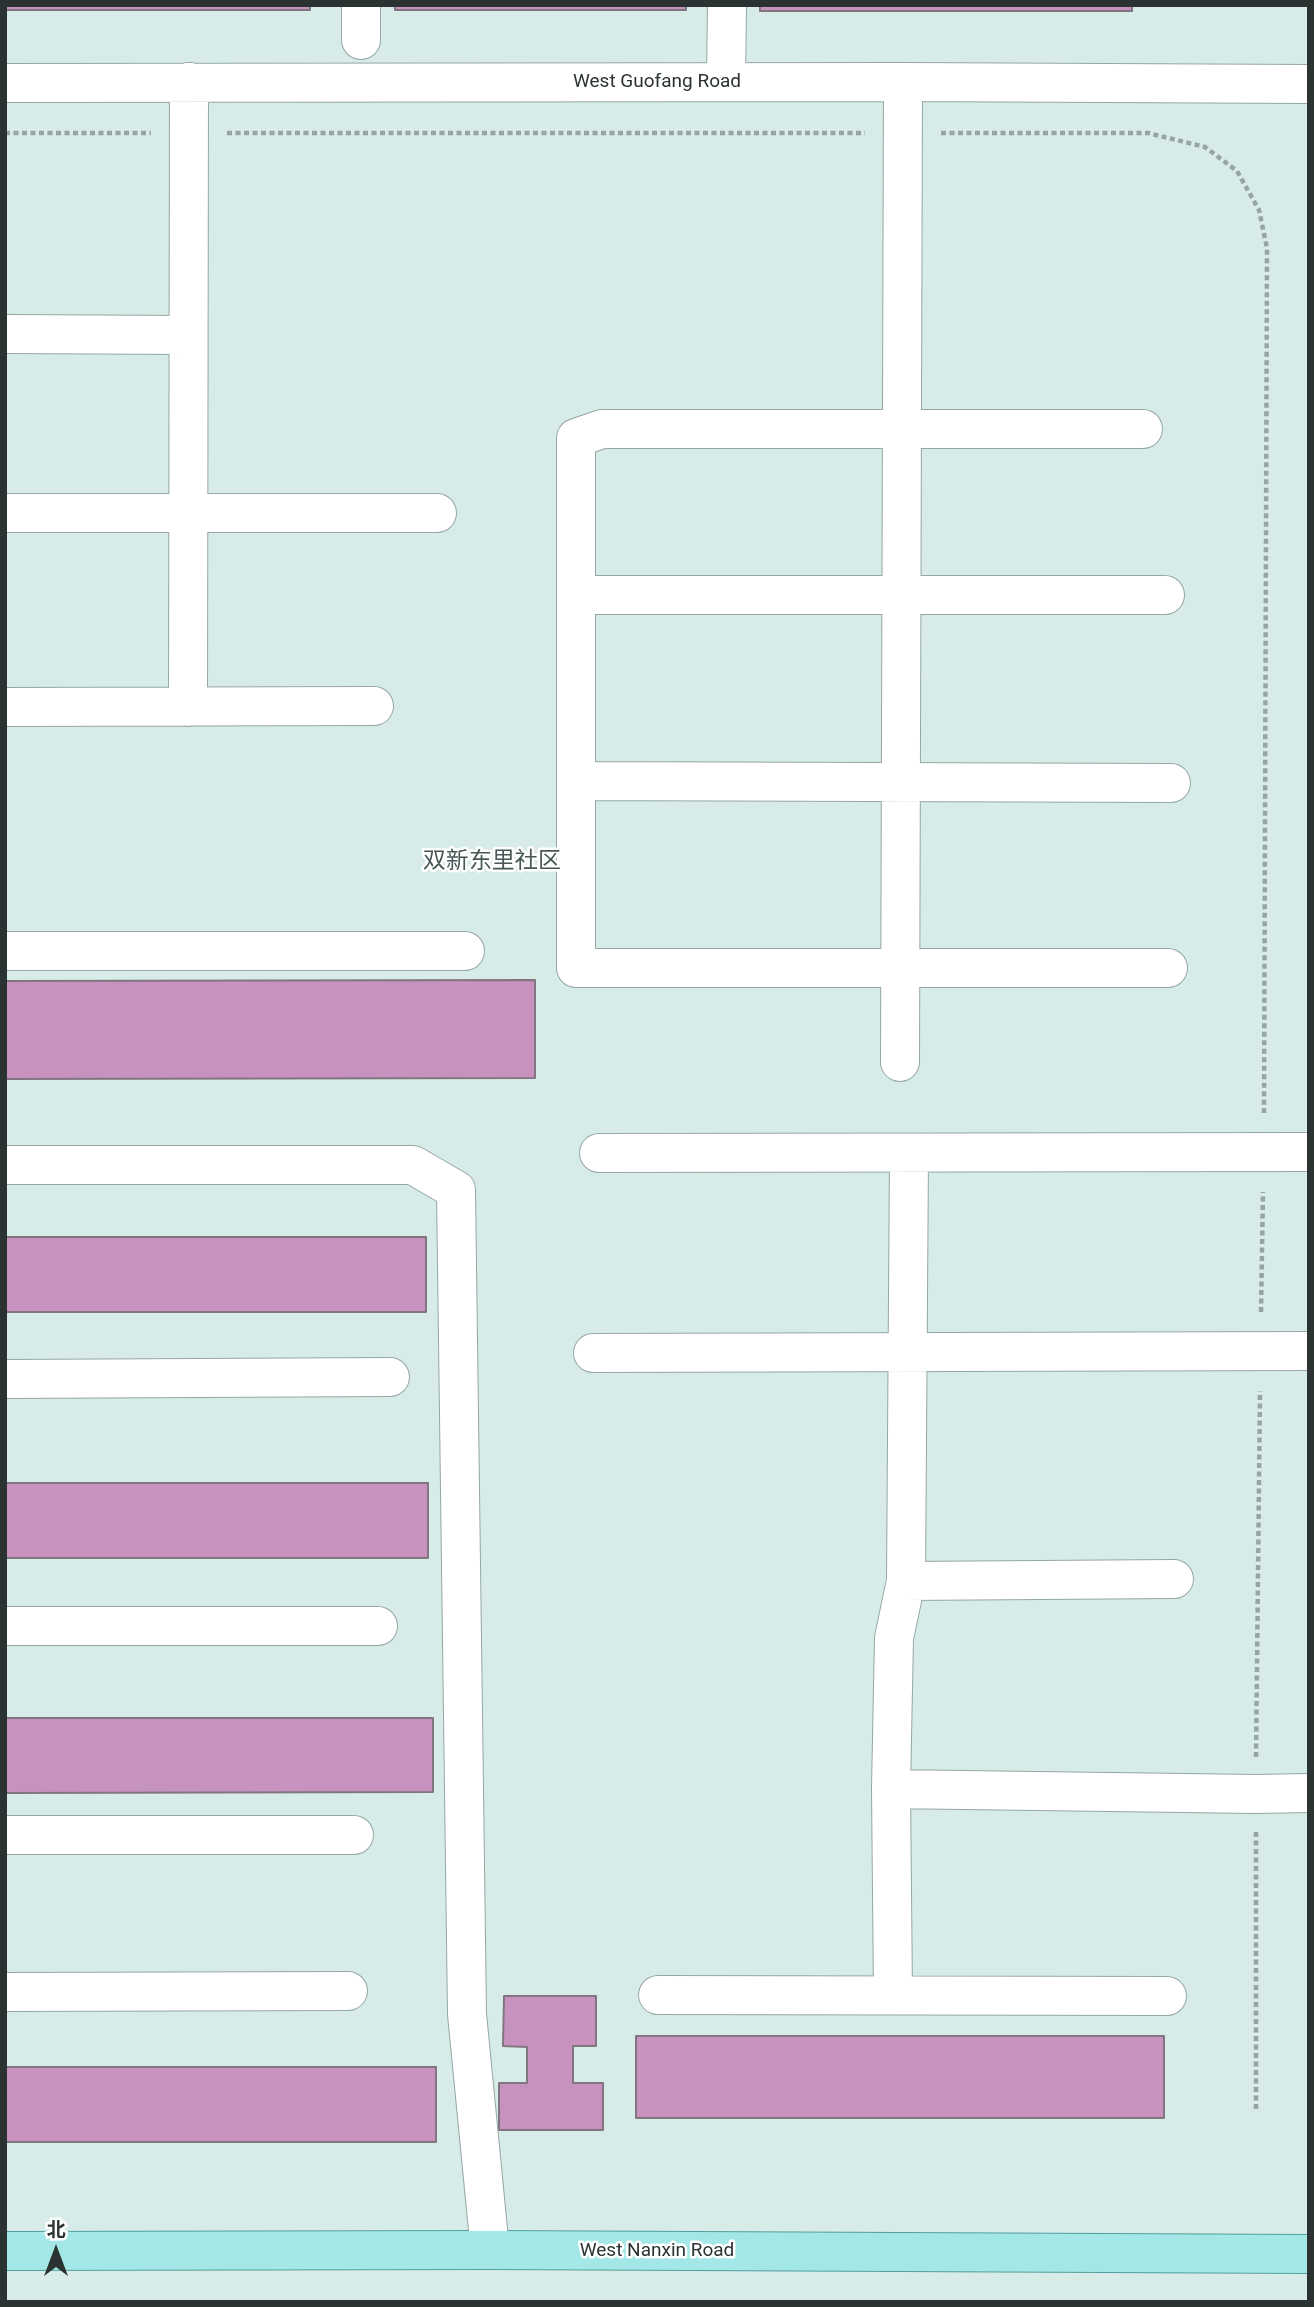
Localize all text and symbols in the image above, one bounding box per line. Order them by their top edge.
street label: West Guofang Road [573,71,741,93]
district label: 双新东里社区 [423,848,561,876]
north arrow [21,2216,91,2286]
text: 北 [46,2218,66,2241]
street label: West Nanxin Road [580,2240,734,2262]

